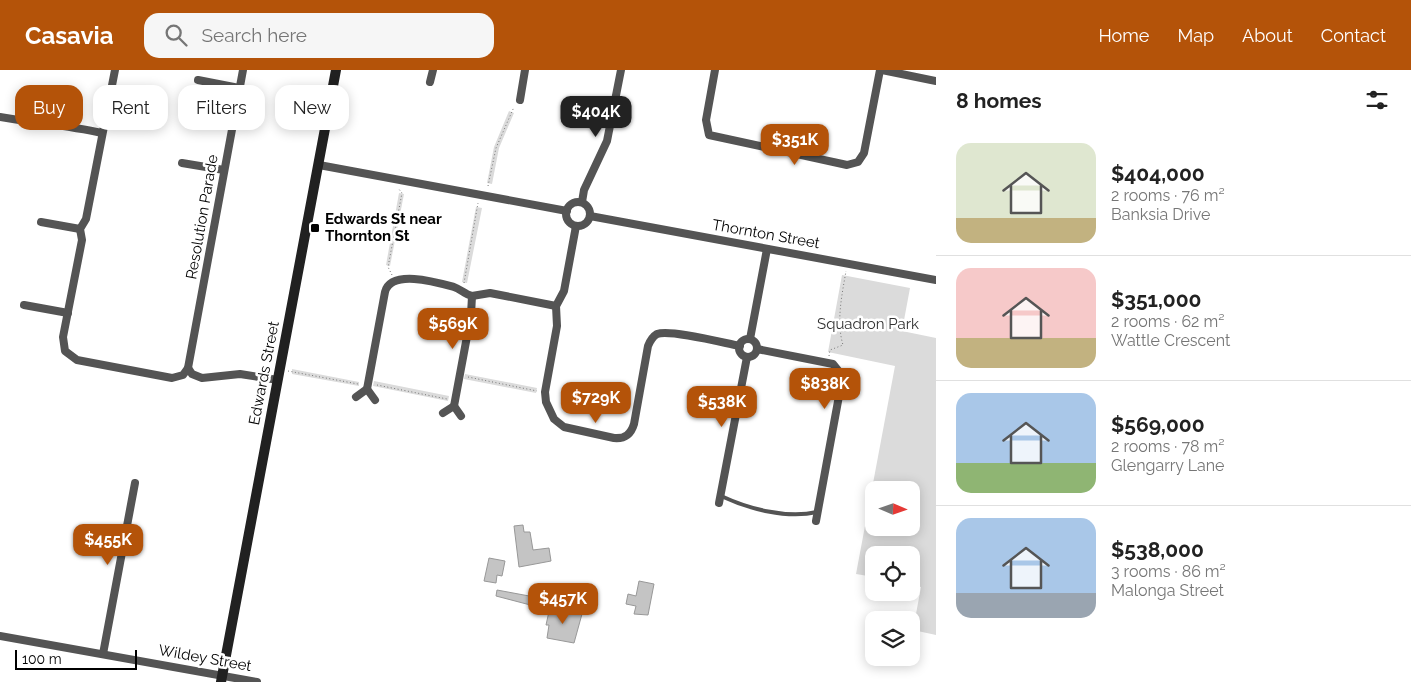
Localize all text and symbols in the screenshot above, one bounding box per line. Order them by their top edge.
search box [144,13,494,58]
text: Casavia [25,21,114,50]
icon: search [162,21,190,49]
text: Search here [202,24,307,46]
text: Home [1098,25,1149,46]
text: Map [1177,25,1214,46]
text: About [1242,25,1293,46]
text: Contact [1321,25,1386,46]
chip: Buy [15,85,83,130]
chip: Rent [93,85,168,130]
chip: Filters [178,85,265,130]
chip: New [275,85,349,130]
icon: filters [1363,86,1391,114]
text: 8 homes [956,88,1042,113]
pin: $404K [561,96,631,138]
text: $404K [572,102,620,121]
pin: $351K [760,124,830,166]
text: $351K [772,130,818,149]
street label: Resolution Parade [182,153,222,281]
text: $404,000 [1111,161,1205,186]
icon: home [996,163,1056,223]
text: 2 rooms · 76 m² [1111,186,1225,205]
text: Banksia Drive [1111,205,1210,224]
place label: Edwards St near Thornton St [325,210,442,245]
street label: Thornton Street [711,216,821,252]
marker: Edwards St near Thornton St [309,222,321,234]
text: $351,000 [1111,287,1201,312]
icon: home [996,288,1056,348]
pin: $569K [418,308,488,350]
text: 2 rooms · 62 m² [1111,312,1224,331]
text: $569K [429,314,477,333]
park label: Squadron Park [817,315,919,333]
street label: Edwards Street [245,320,283,426]
text: Wattle Crescent [1111,331,1230,350]
pin: $838K [790,368,860,410]
text: $838K [800,374,850,393]
pin: $729K [561,382,631,424]
pin: $538K [687,386,757,428]
text: $729K [572,388,620,407]
text: $538K [698,392,746,411]
text: $569,000 [1111,412,1205,437]
icon: home [996,413,1056,473]
text: 2 rooms · 78 m² [1111,437,1224,456]
text: Glengarry Lane [1111,456,1224,475]
north arrow [865,481,920,536]
map controls [865,481,920,666]
pin: $455K [73,524,143,566]
text: $455K [84,530,132,549]
text: $538,000 [1111,537,1204,562]
icon: home [996,538,1056,598]
button: locate [865,546,920,601]
text: 3 rooms · 86 m² [1111,562,1226,581]
text: Malonga Street [1111,581,1224,600]
pin: $457K [528,582,598,625]
text: $457K [539,589,587,608]
button: layers [865,611,920,666]
street label: Wildey Street [157,641,253,675]
scale bar [15,647,138,670]
text: 100 m [22,651,62,667]

